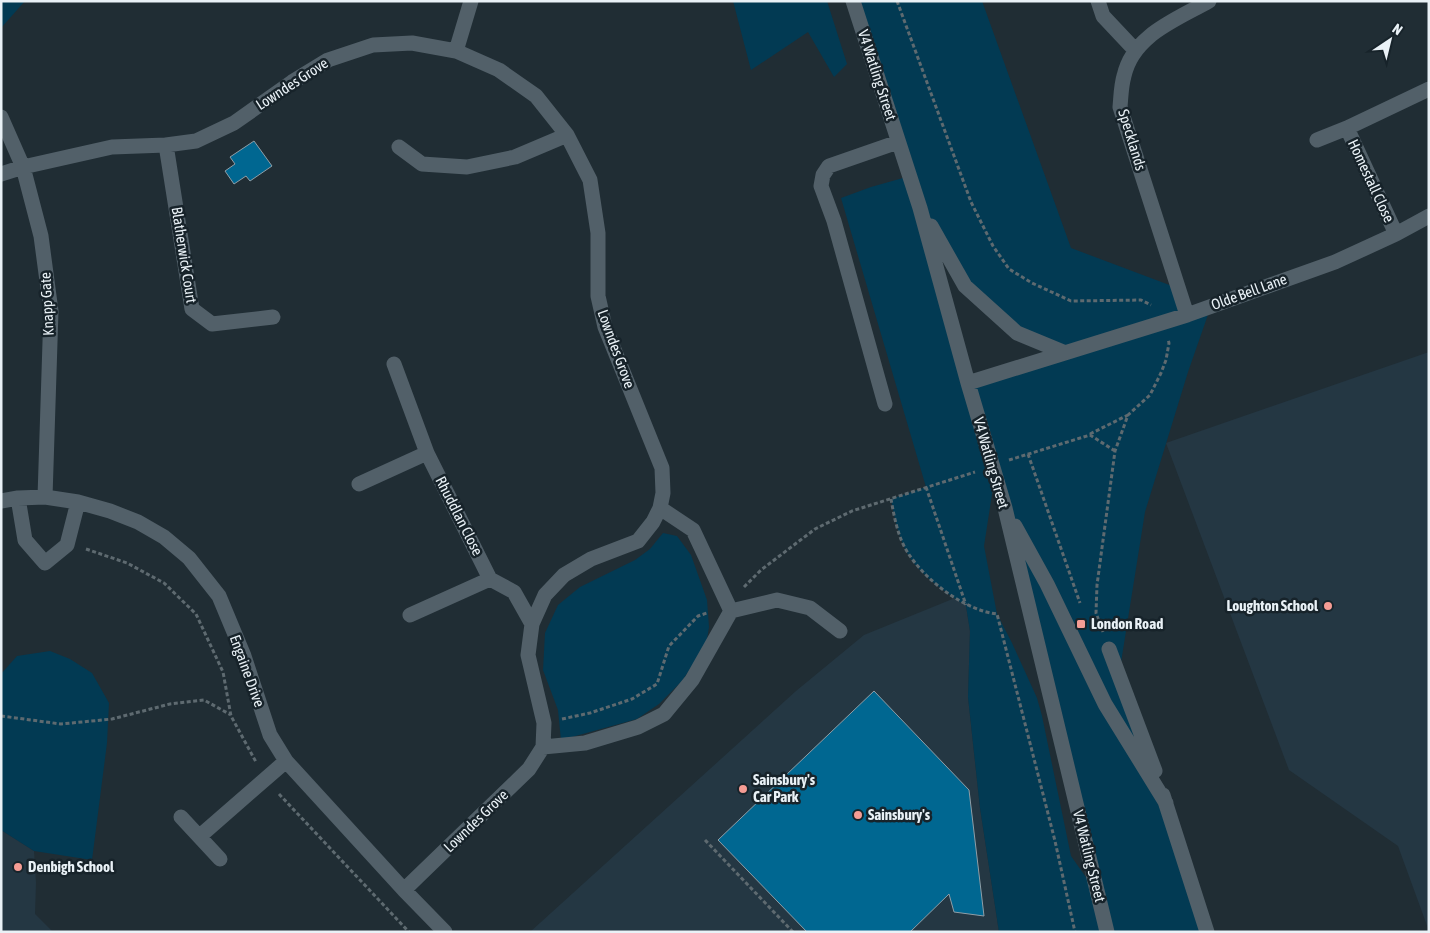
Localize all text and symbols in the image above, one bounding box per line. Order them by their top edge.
north arrow [1365,15,1415,65]
text: N [1389,20,1405,38]
street label: V4 Watling Street [855,27,900,122]
street label: Lowndes Grove [253,54,331,113]
street label: Specklands [1115,107,1150,172]
street label: Homestall Close [1345,137,1398,225]
street label: Blatherwick Court [168,206,200,304]
street label: Olde Bell Lane [1209,270,1289,313]
street label: Knapp Gate [36,272,57,336]
street label: Lowndes Grove [594,307,639,391]
street label: V4 Watling Street [970,415,1013,511]
street label: Rhuddlan Close [432,473,487,558]
place label: Loughton School [1226,597,1319,614]
marker: Loughton School [1322,600,1334,612]
place label: London Road [1091,615,1163,632]
marker: London Road [1075,618,1087,630]
street label: Engaine Drive [227,632,268,709]
place label: Sainsbury's Car Park [753,771,816,805]
marker: Sainsbury's Car Park [737,783,749,795]
street label: Lowndes Grove [440,786,511,855]
place label: Sainsbury's [868,806,931,823]
street label: V4 Watling Street [1070,808,1109,904]
marker: Sainsbury's [852,809,864,821]
place label: Denbigh School [28,858,115,875]
marker: Denbigh School [12,861,24,873]

